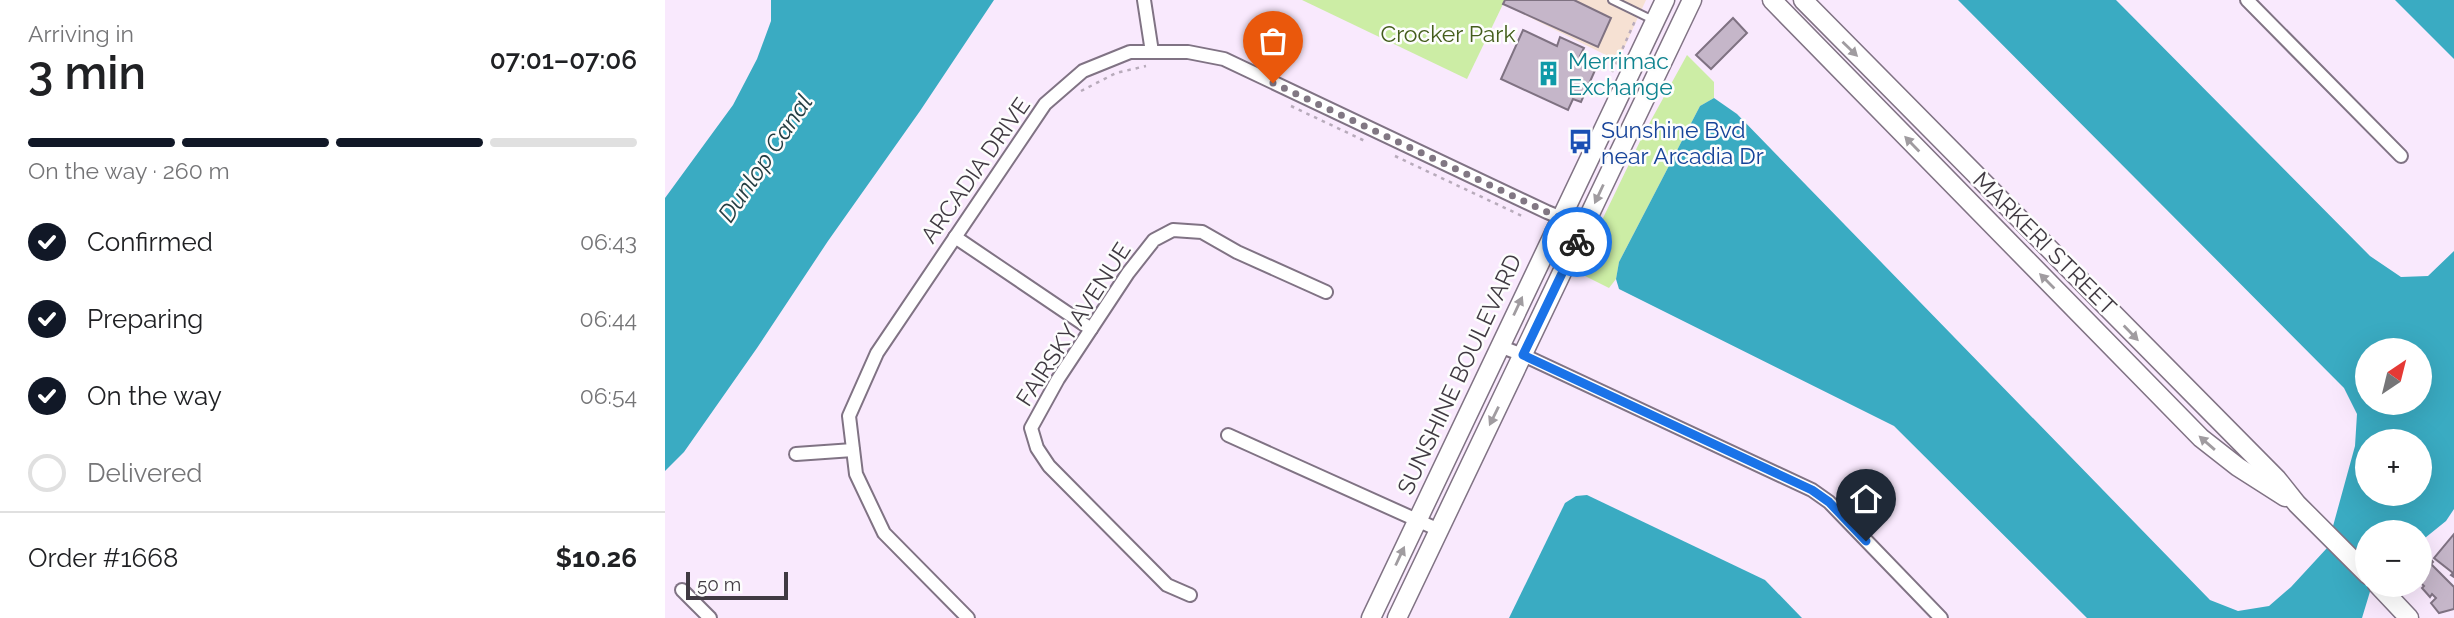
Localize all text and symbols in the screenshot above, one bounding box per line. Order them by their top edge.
pin [1243,11,1303,83]
text: Arriving in [28,20,134,47]
park label: Crocker Park [1380,20,1516,47]
icon: bag [1254,22,1292,60]
one-way arrow [1841,41,1858,57]
text: 07:01–07:06 [490,45,637,75]
text: 3 min [28,46,146,100]
place label: Merrimac Exchange [1568,47,1673,100]
building icon: Merrimac Exchange [1534,59,1562,87]
water label: Dunlop Canal [712,89,818,227]
street label: ARCADIA DRIVE [915,92,1035,248]
place label: Sunshine Bvd near Arcadia Dr [1601,116,1764,169]
bus stop icon: Sunshine Bvd near Arcadia Dr [1567,128,1595,156]
one-way arrow [1904,135,1921,152]
text: On the way · 260 m [28,157,230,184]
street label: MARKERI STREET [1968,166,2122,320]
one-way arrow [1593,184,1605,204]
courier [1542,207,1612,277]
icon: check [28,223,66,261]
icon: bike [1558,223,1596,261]
text: Confirmed [87,227,213,257]
text: 06:43 [580,228,637,255]
street label: FAIRSKY AVENUE [1010,237,1136,411]
street label: SUNSHINE BOULEVARD [1391,250,1527,498]
one-way arrow [2039,273,2055,289]
one-way arrow [1513,296,1524,317]
icon: check [28,300,66,338]
text: Preparing [87,304,203,334]
text: 06:44 [580,305,637,332]
one-way arrow [2122,324,2139,341]
north arrow [2355,338,2433,415]
map controls [2355,338,2432,597]
icon: check [28,377,66,415]
text: On the way [87,381,222,411]
text: 06:54 [580,382,637,409]
one-way arrow [1488,406,1499,426]
button: + [2355,429,2432,506]
one-way arrow [2198,435,2216,451]
text: Delivered [87,458,202,488]
pin [1836,469,1896,541]
icon: home [1847,480,1885,518]
button: − [2355,520,2432,597]
text: Order #1668 [28,543,178,573]
text: $10.26 [555,543,637,573]
one-way arrow [1394,546,1406,566]
scale bar [686,569,787,601]
text: 50 m [697,573,741,595]

